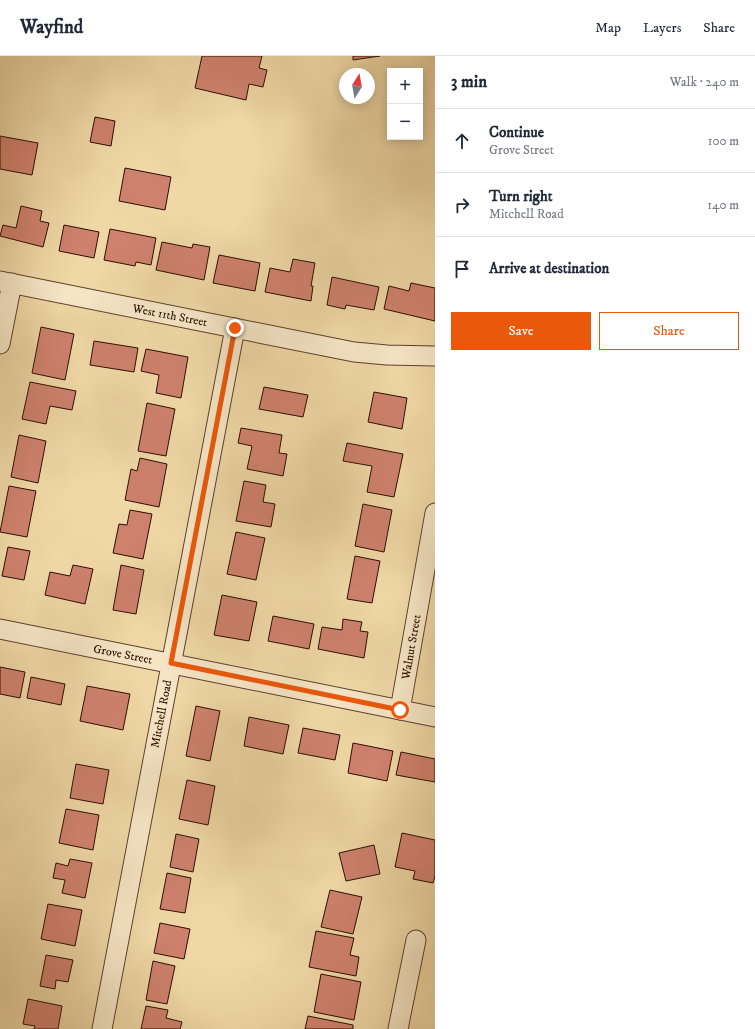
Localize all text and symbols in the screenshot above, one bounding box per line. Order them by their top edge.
text: Wayfind [20,16,83,39]
text: Map [595,19,621,37]
text: Layers [643,19,681,37]
text: Share [703,19,735,37]
north arrow [339,68,375,104]
map controls [387,68,423,140]
button: + [387,68,423,104]
text: 3 min [451,71,487,93]
text: Walk · 240 m [670,74,739,90]
button: − [387,104,423,140]
text: Continue [489,123,544,142]
icon: ahead [451,130,473,152]
text: 100 m [708,133,739,149]
text: Grove Street [489,142,554,158]
text: Turn right [489,187,552,206]
icon: right [451,194,473,216]
text: 140 m [707,197,739,213]
text: Mitchell Road [489,206,564,222]
icon: arrive [451,258,473,280]
text: Arrive at destination [489,259,609,278]
street label: West 11th Street [130,301,209,330]
button: Save [451,312,591,350]
button: Share [599,312,739,350]
route end [226,319,244,337]
street label: Walnut Street [398,613,425,682]
street label: Grove Street [92,641,154,668]
street label: Mitchell Road [148,679,175,749]
route start [391,701,409,719]

